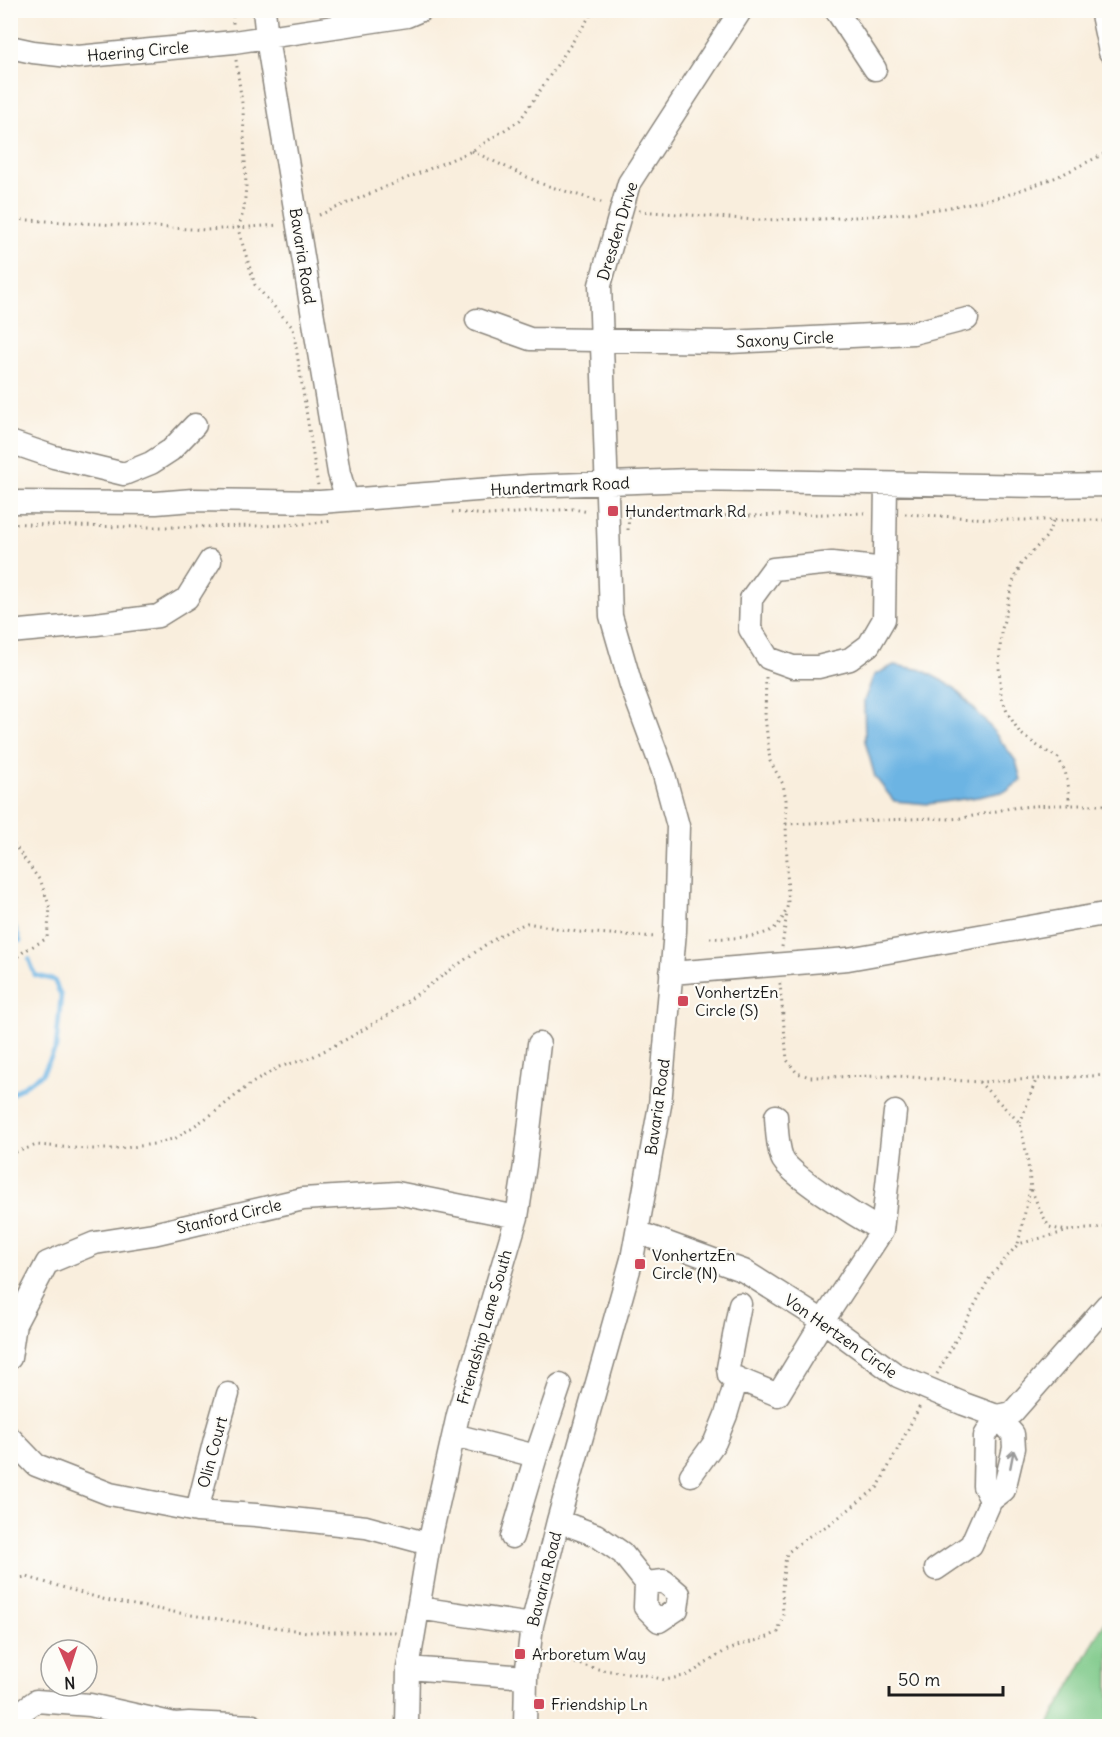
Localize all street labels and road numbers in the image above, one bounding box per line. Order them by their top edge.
street label: Haering Circle [86,37,190,65]
street label: Dresden Drive [593,179,641,283]
street label: Bavaria Road [286,207,320,305]
street label: Saxony Circle [736,326,834,352]
street label: Hundertmark Road [490,472,630,500]
street label: Bavaria Road [640,1058,674,1156]
street label: Stanford Circle [175,1194,283,1238]
street label: Friendship Lane South [452,1247,516,1407]
street label: Von Hertzen Circle [781,1290,901,1382]
street label: Olin Court [193,1413,231,1490]
street label: Bavaria Road [523,1530,565,1628]

